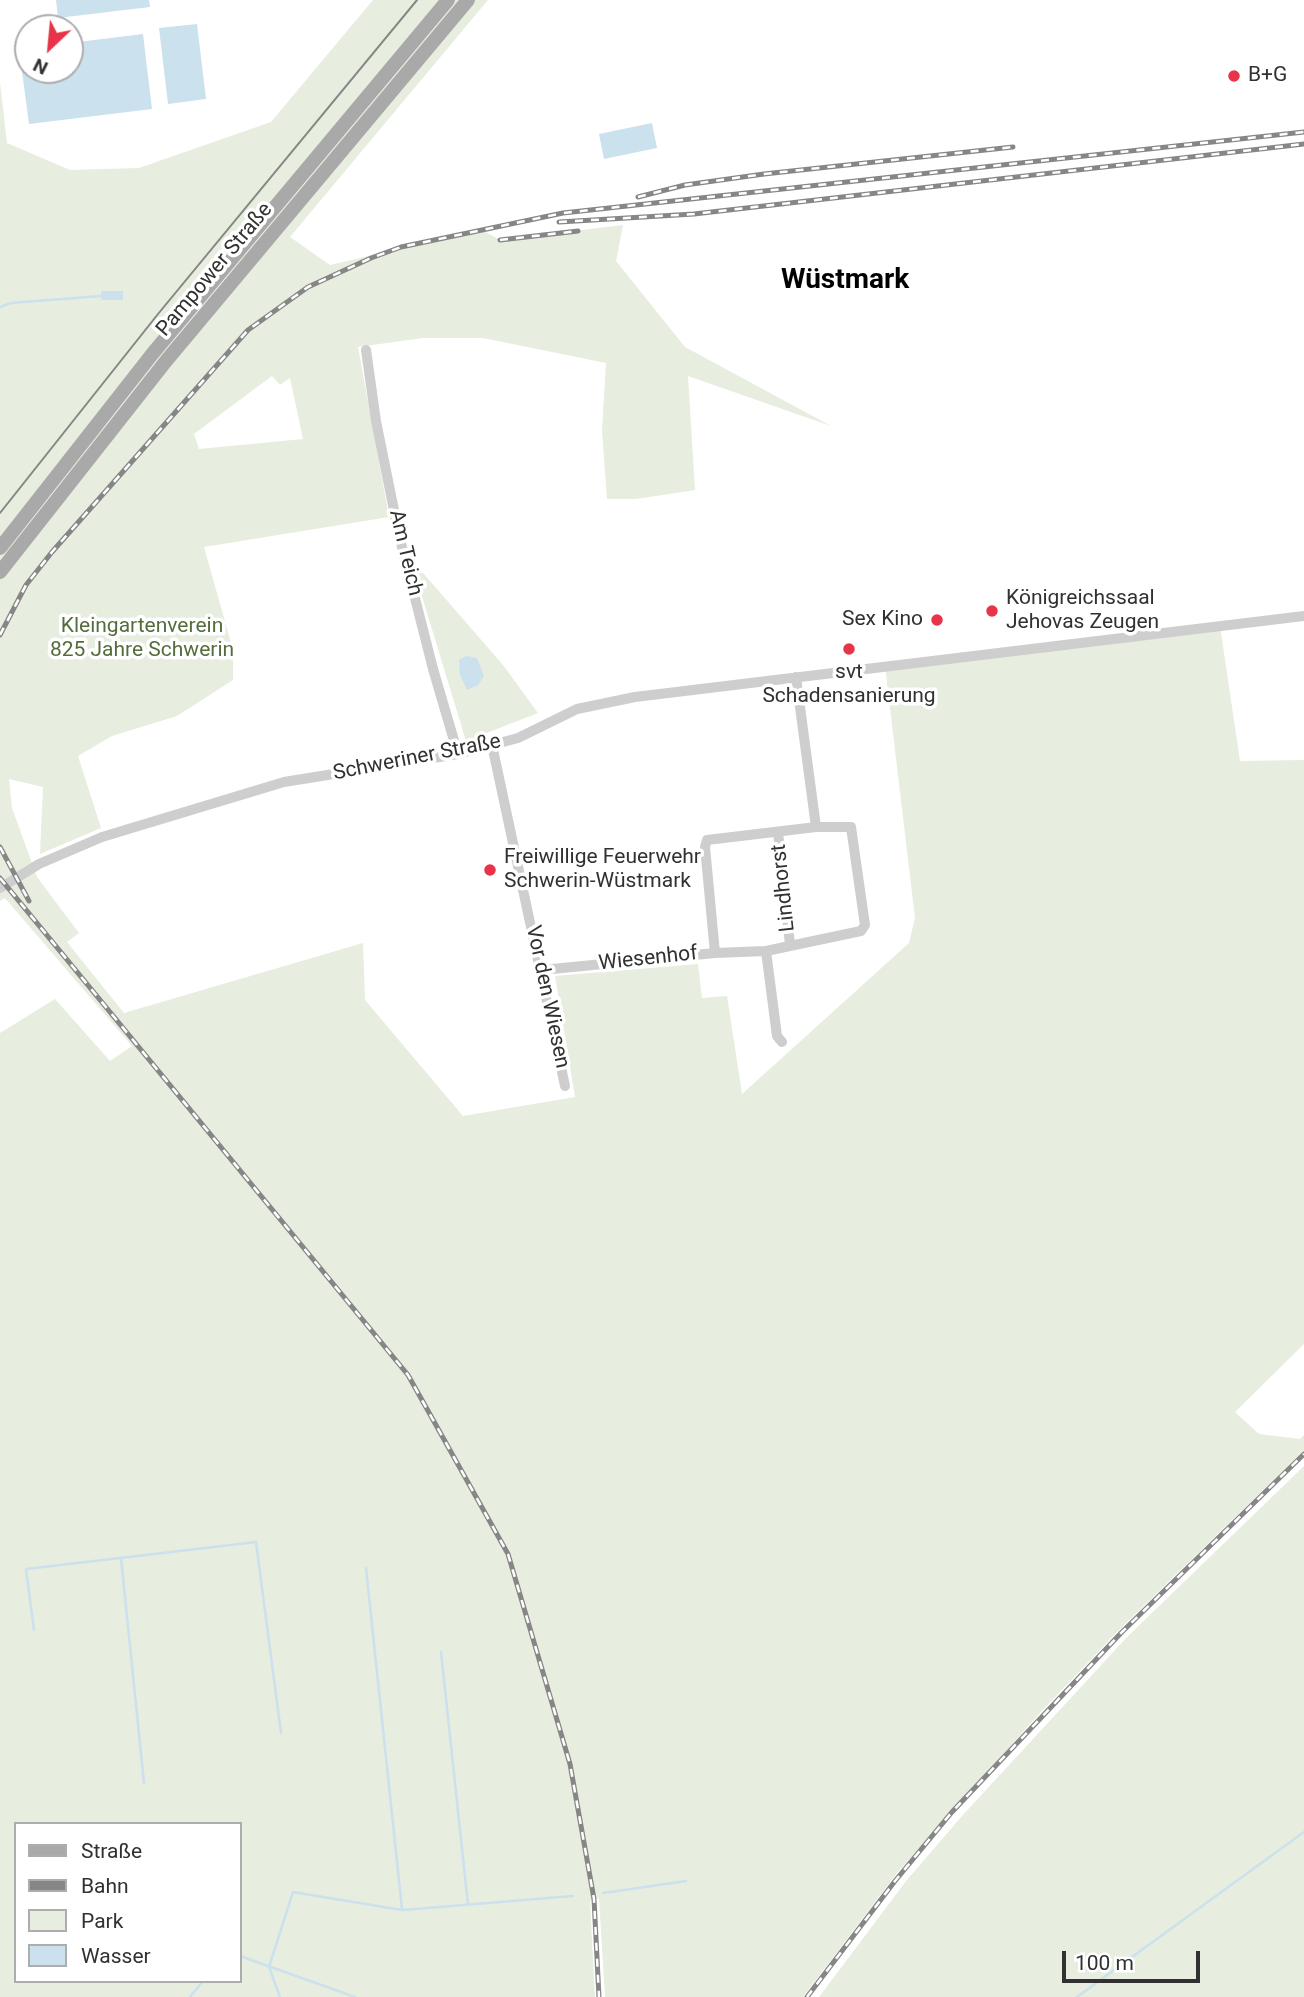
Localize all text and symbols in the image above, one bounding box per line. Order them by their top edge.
north arrow [14,14,84,84]
text: N [29,53,52,80]
place label: B+G [1248,63,1287,89]
marker: B+G [1226,68,1242,84]
street label: Pampower Straße [152,198,278,342]
district label: Wüstmark [781,264,909,298]
street label: Am Teich [383,507,427,599]
place label: Königreichssaal Jehovas Zeugen [1006,586,1159,636]
marker: Königreichssaal Jehovas Zeugen [984,603,1000,619]
place label: Sex Kino [842,607,923,633]
marker: Sex Kino [929,612,945,628]
park label: Kleingartenverein 825 Jahre Schwerin [50,614,234,664]
marker: svt Schadensanierung [841,641,857,657]
place label: svt Schadensanierung [762,660,936,710]
street label: Schweriner Straße [331,729,503,787]
street label: Lindhorst [767,843,801,933]
place label: Freiwillige Feuerwehr Schwerin-Wüstmark [504,845,701,895]
marker: Freiwillige Feuerwehr Schwerin-Wüstmark [482,862,498,878]
street label: Vor den Wiesen [520,923,574,1071]
street label: Wiesenhof [597,941,699,977]
legend [14,1822,242,1983]
text: Straße [81,1839,142,1863]
text: Bahn [81,1874,129,1898]
text: Park [81,1909,123,1933]
scale bar [1066,1938,1204,1982]
text: Wasser [81,1944,151,1968]
text: 100 m [1075,1951,1134,1975]

